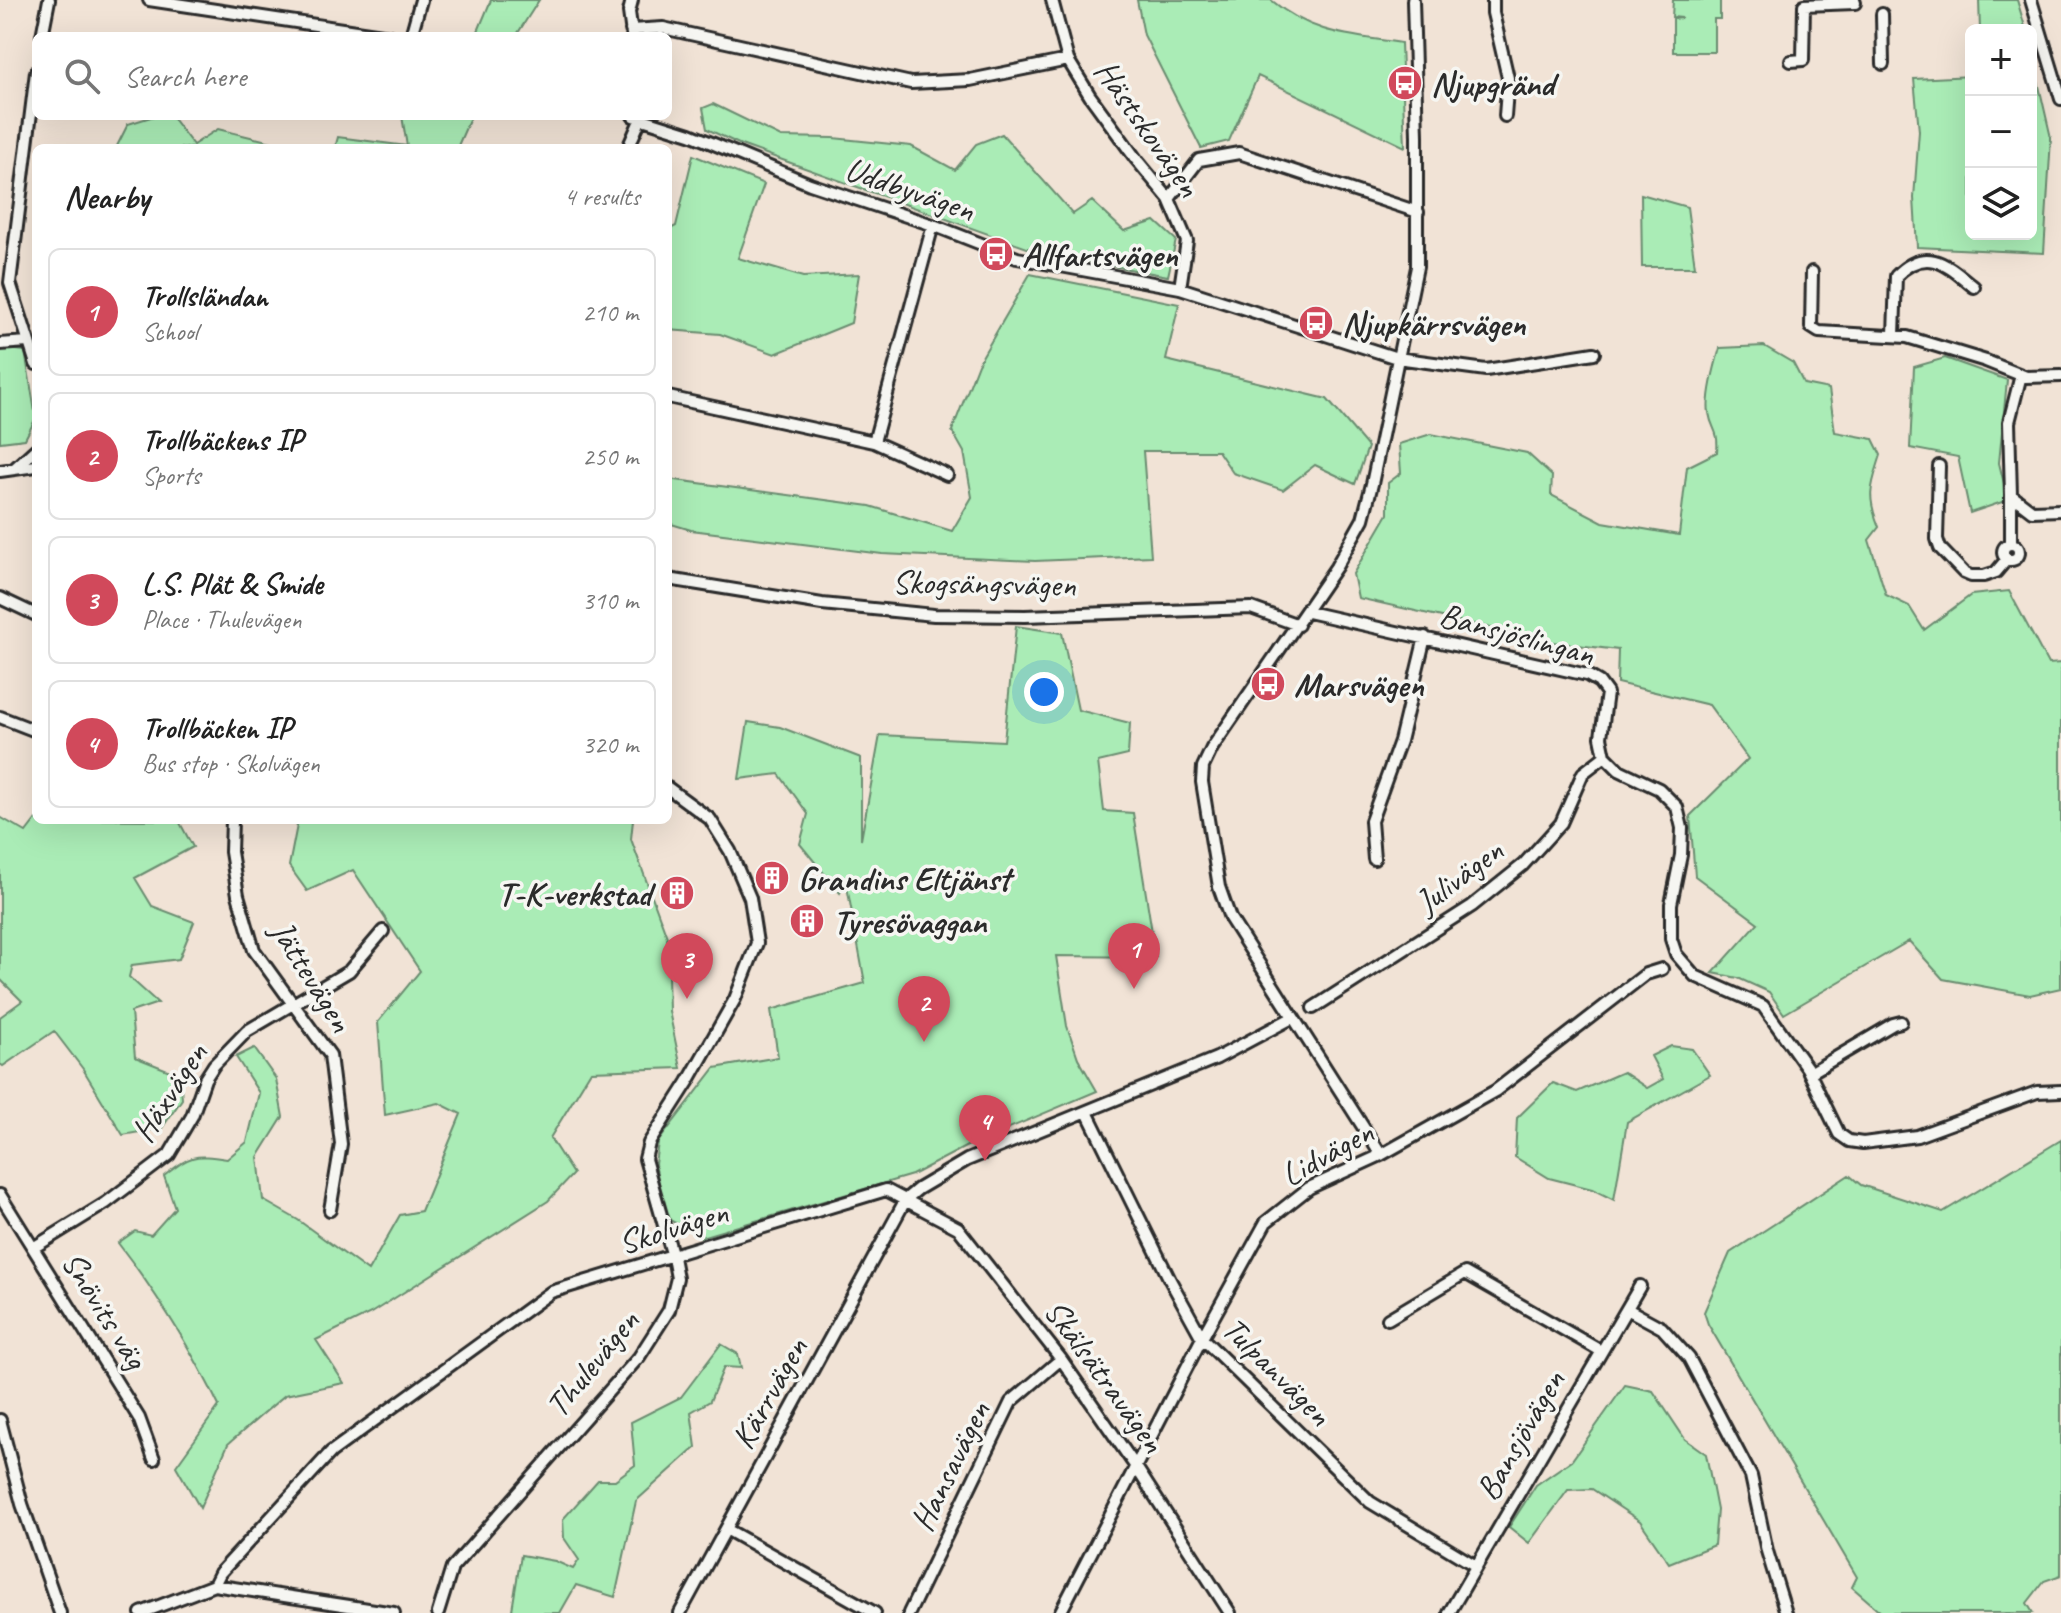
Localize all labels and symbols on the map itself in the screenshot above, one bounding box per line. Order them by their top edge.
street label: Hästskovägen [1085,51,1211,206]
place label: Njupgränd [1431,62,1560,105]
bus stop icon: Njupgränd [1386,64,1424,102]
street label: Uddbyvägen [840,147,981,231]
place label: Allfartsvägen [1022,233,1179,276]
bus stop icon: Allfartsvägen [977,235,1015,273]
place label: Njupkärrsvägen [1342,302,1527,345]
bus stop icon: Njupkärrsvägen [1297,304,1335,342]
street label: Skogsängsvägen [892,560,1077,606]
street label: Bansjöslingan [1435,593,1600,675]
place label: Marsvägen [1294,663,1425,706]
bus stop icon: Marsvägen [1249,665,1287,703]
your location [1024,672,1064,712]
street label: Julivägen [1405,829,1512,924]
place label: Grandins Eltjänst [798,857,1015,900]
building icon: Grandins Eltjänst [753,859,791,897]
place label: T-K-verkstad [498,872,656,915]
building icon: T-K-verkstad [658,874,696,912]
place label: Tyresövaggan [833,900,988,943]
building icon: Tyresövaggan [788,902,826,940]
street label: Jättevägen [260,911,363,1040]
pin: 1 [1108,923,1160,989]
pin: 3 [661,933,713,999]
pin: 2 [898,976,950,1042]
street label: Häxvägen [121,1033,217,1150]
pin: 4 [959,1095,1011,1161]
street label: Lidvägen [1273,1110,1381,1196]
street label: Skolvägen [613,1190,733,1264]
street label: Snövits väg [52,1243,159,1378]
street label: Skälsätravägen [1035,1291,1175,1462]
street label: Thulevägen [536,1300,649,1425]
street label: Tulpanvägen [1213,1307,1341,1435]
street label: Kärrvägen [721,1329,817,1456]
street label: Bansjövägen [1466,1362,1575,1508]
street label: Hansavägen [900,1393,1000,1538]

